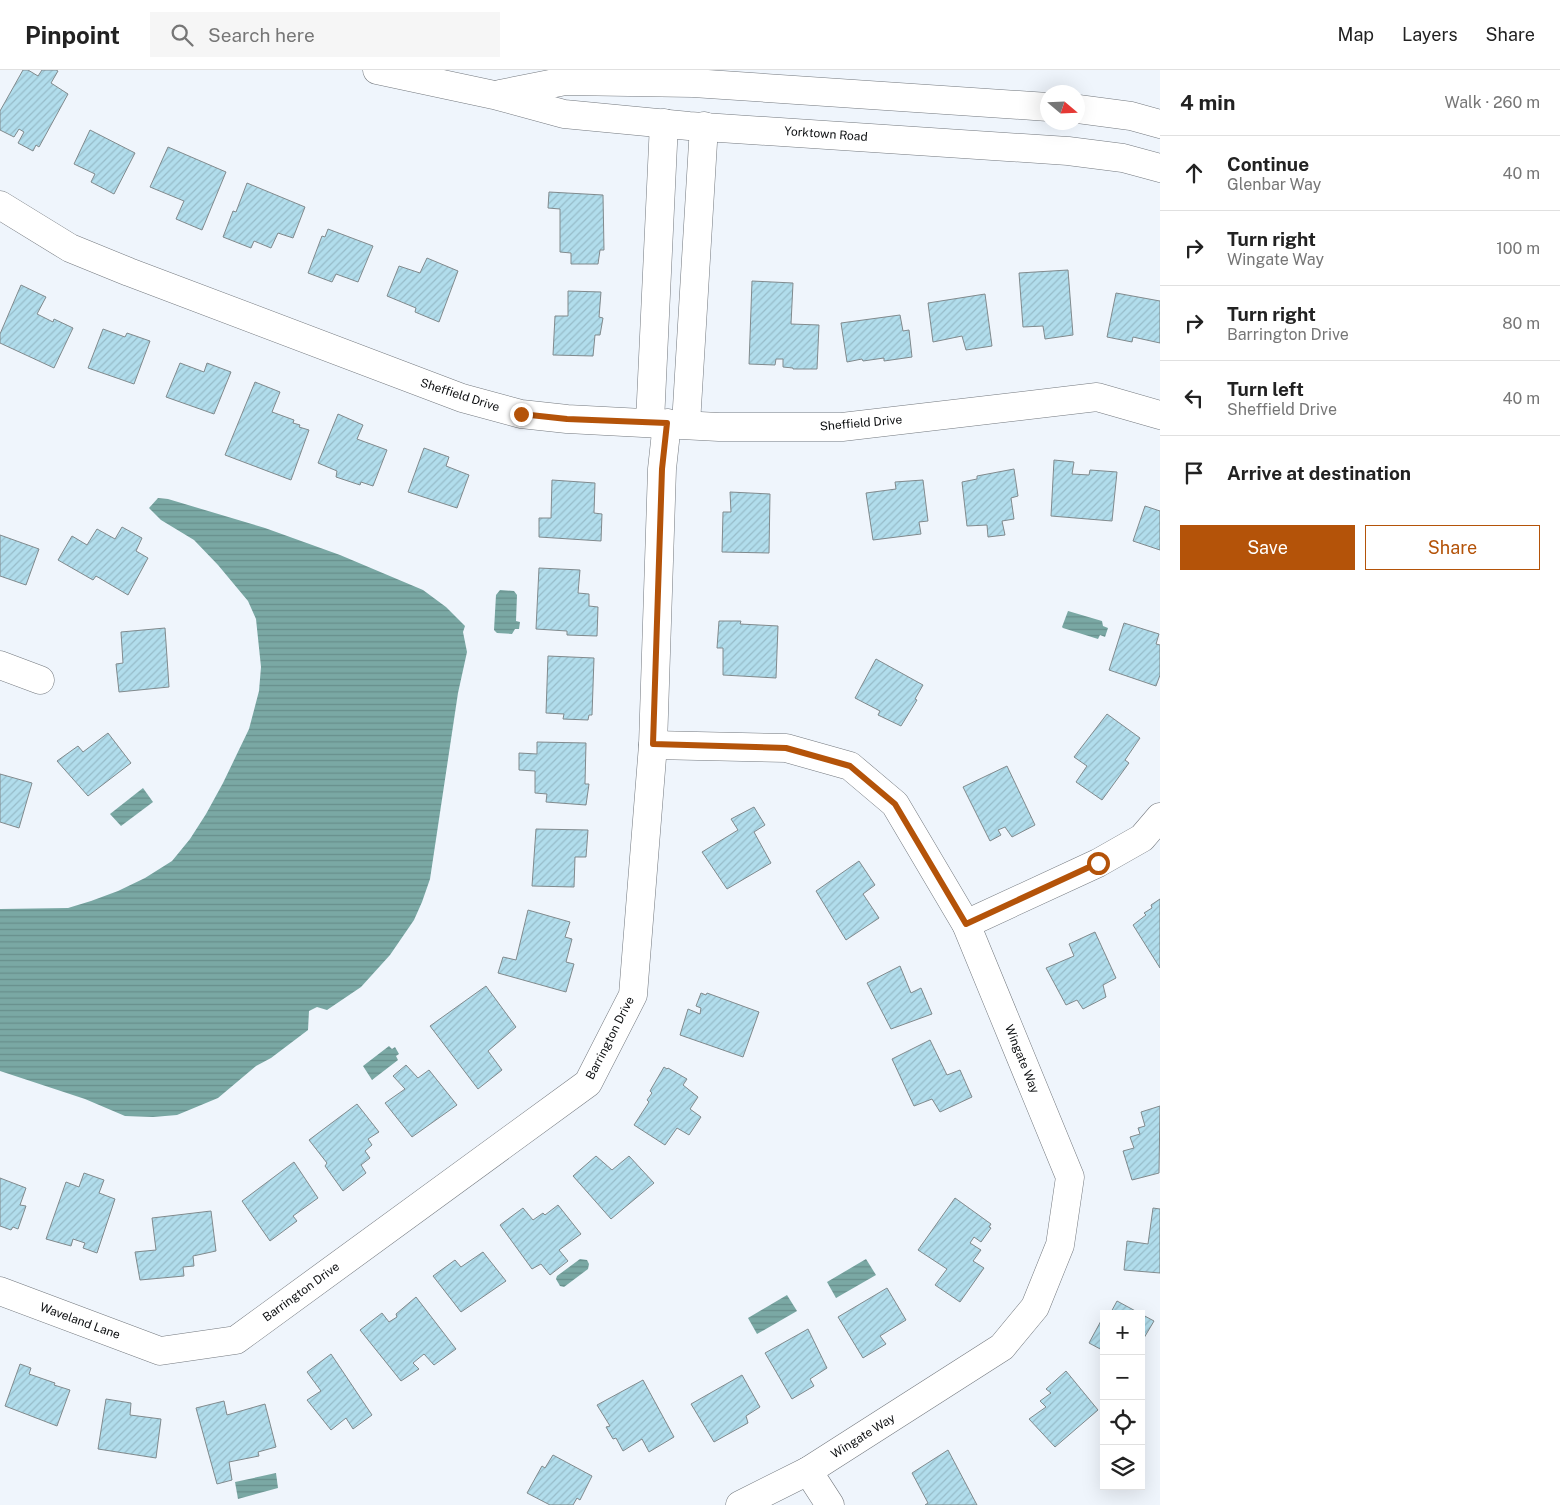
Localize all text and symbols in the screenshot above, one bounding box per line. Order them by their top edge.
search box [150,12,500,57]
text: Pinpoint [25,21,120,49]
icon: search [168,21,196,49]
text: Search here [208,24,315,46]
text: Map [1338,24,1374,45]
text: Layers [1402,24,1458,45]
text: Share [1486,24,1535,45]
north arrow [1040,85,1085,130]
text: 4 min [1180,90,1235,115]
text: Walk · 260 m [1445,93,1540,112]
street label: Yorktown Road [784,124,868,144]
text: Continue [1227,153,1309,175]
icon: ahead [1180,159,1208,187]
text: 40 m [1502,164,1540,183]
text: Glenbar Way [1227,175,1321,194]
text: Turn right [1227,228,1316,250]
icon: right [1180,234,1208,262]
text: 100 m [1496,239,1540,258]
text: Wingate Way [1227,250,1324,269]
text: Turn right [1227,303,1316,325]
icon: right [1180,309,1208,337]
text: 80 m [1502,314,1540,333]
text: Barrington Drive [1227,325,1349,344]
street label: Sheffield Drive [419,376,502,414]
text: Turn left [1227,378,1304,400]
icon: left [1180,384,1208,412]
text: 40 m [1502,389,1540,408]
text: Sheffield Drive [1227,400,1337,419]
route end [510,403,533,426]
street label: Sheffield Drive [819,412,903,434]
icon: arrive [1180,459,1208,487]
text: Arrive at destination [1227,462,1411,484]
button: Save [1180,525,1355,570]
button: Share [1365,525,1540,570]
route start [1087,852,1110,875]
street label: Barrington Drive [583,994,637,1082]
street label: Wingate Way [1002,1023,1042,1096]
street label: Barrington Drive [260,1259,342,1325]
street label: Waveland Lane [38,1300,122,1342]
map controls [1100,1310,1145,1490]
button: + [1100,1310,1145,1355]
button: − [1100,1355,1145,1400]
button: locate [1100,1400,1145,1445]
street label: Wingate Way [828,1410,898,1461]
button: layers [1100,1445,1145,1490]

